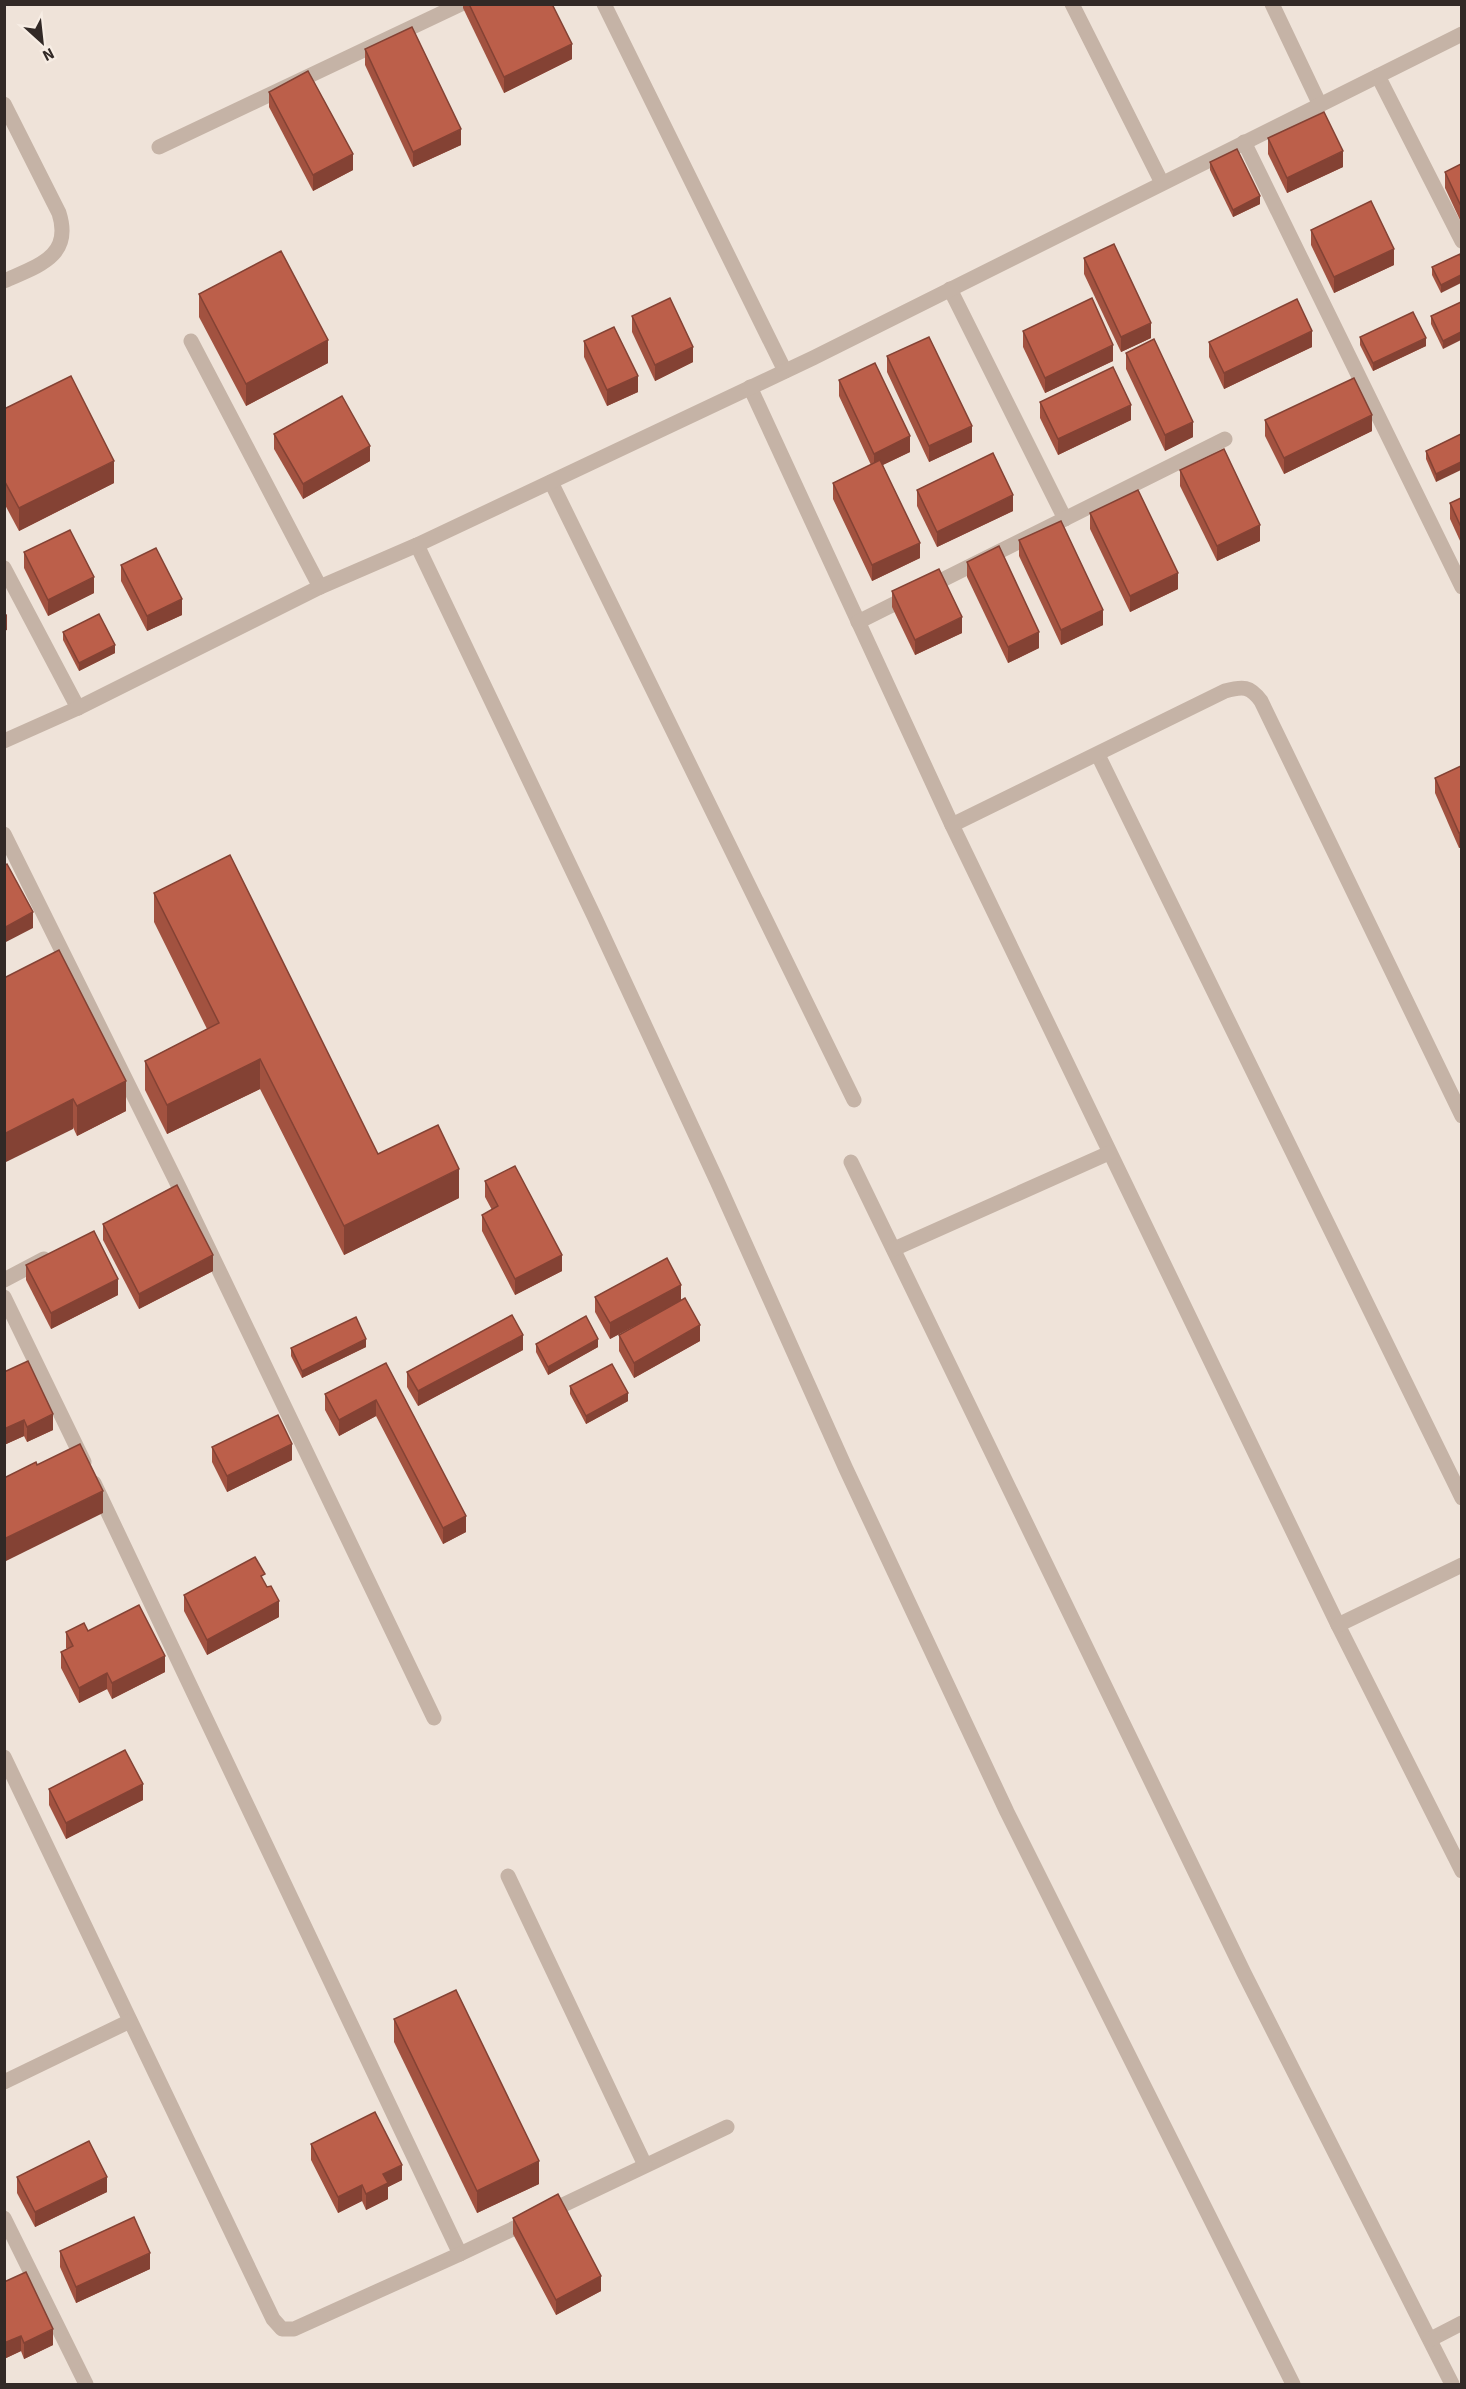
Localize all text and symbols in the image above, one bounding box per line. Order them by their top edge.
north arrow [12,12,72,72]
text: N [39,42,58,67]

